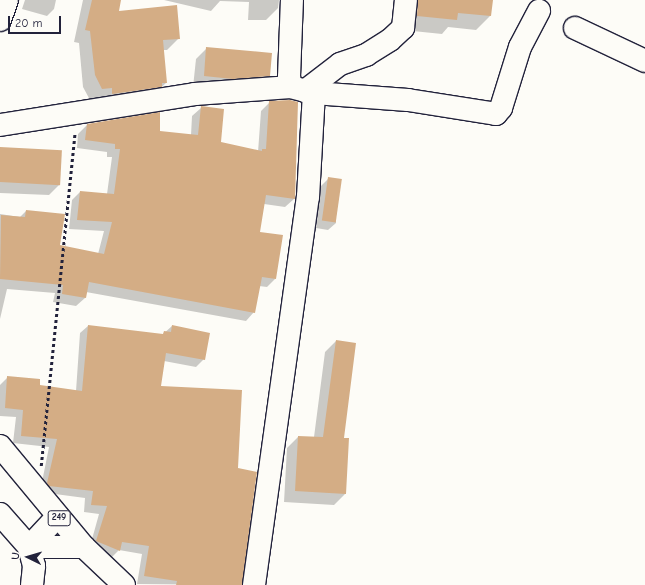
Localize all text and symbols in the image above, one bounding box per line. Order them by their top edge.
scale bar [10,8,63,34]
text: 20 m [15,16,43,30]
road number: 249 [47,510,71,526]
north arrow [8,537,48,577]
text: U [9,552,22,560]

